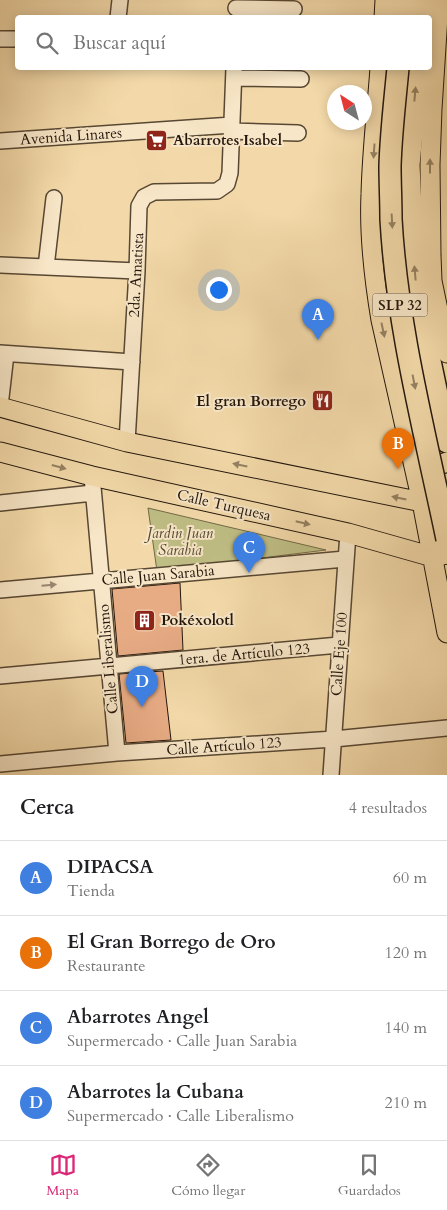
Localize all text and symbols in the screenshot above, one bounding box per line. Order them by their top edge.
search box [15,15,432,70]
icon: search [33,29,61,57]
text: Buscar aquí [73,30,166,56]
north arrow [327,85,372,130]
one-way arrow [412,86,420,102]
street label: Avenida Linares [19,122,123,150]
supermarket icon: Abarrotes Isabel [145,128,169,152]
place label: Abarrotes Isabel [173,130,283,150]
one-way arrow [369,143,377,159]
one-way arrow [427,158,435,174]
one-way arrow [388,213,396,229]
street label: 2da. Amatista [124,232,148,318]
one-way arrow [410,265,418,281]
your location [206,277,232,303]
road number: SLP 32 [372,294,428,316]
pin: A [302,299,334,340]
one-way arrow [379,323,387,338]
one-way arrow [410,374,418,389]
restaurant icon: El gran Borrego [310,389,334,413]
place label: El gran Borrego [196,391,306,411]
pin: B [382,428,414,469]
one-way arrow [232,461,248,469]
one-way arrow [52,464,67,472]
street label: Calle Turquesa [175,484,273,526]
one-way arrow [391,494,407,502]
one-way arrow [296,519,311,527]
park label: Jardin Juan Sarabia [143,523,214,560]
pin: C [233,532,265,573]
street label: Calle Juan Sarabia [101,560,216,590]
one-way arrow [41,581,57,589]
street label: Calle Liberalismo [93,603,123,715]
building icon: Pokéxolotl [133,608,157,632]
place label: Pokéxolotl [161,610,235,630]
street label: Calle Eje 100 [326,611,352,696]
street label: 1era. de Artículo 123 [177,638,311,670]
pin: D [126,666,158,707]
street label: Calle Artículo 123 [166,732,282,760]
text: Cerca [20,793,74,822]
text: 4 resultados [349,797,427,819]
text: DIPACSA [67,854,154,880]
text: A [30,867,42,889]
text: 60 m [393,867,427,889]
text: Tienda [67,880,115,902]
text: El Gran Borrego de Oro [67,929,276,955]
text: B [30,942,42,964]
text: 120 m [385,942,427,964]
text: Restaurante [67,955,146,977]
text: Abarrotes Angel [67,1004,209,1030]
text: C [30,1017,42,1039]
text: 140 m [385,1017,427,1039]
text: Supermercado · Calle Juan Sarabia [67,1030,297,1052]
text: Abarrotes la Cubana [67,1079,244,1105]
text: D [29,1092,43,1114]
text: 210 m [385,1092,427,1114]
text: Supermercado · Calle Liberalismo [67,1105,294,1127]
tab: Mapa [46,1151,79,1200]
tab: Cómo llegar [171,1151,245,1200]
tab: Guardados [338,1151,401,1200]

